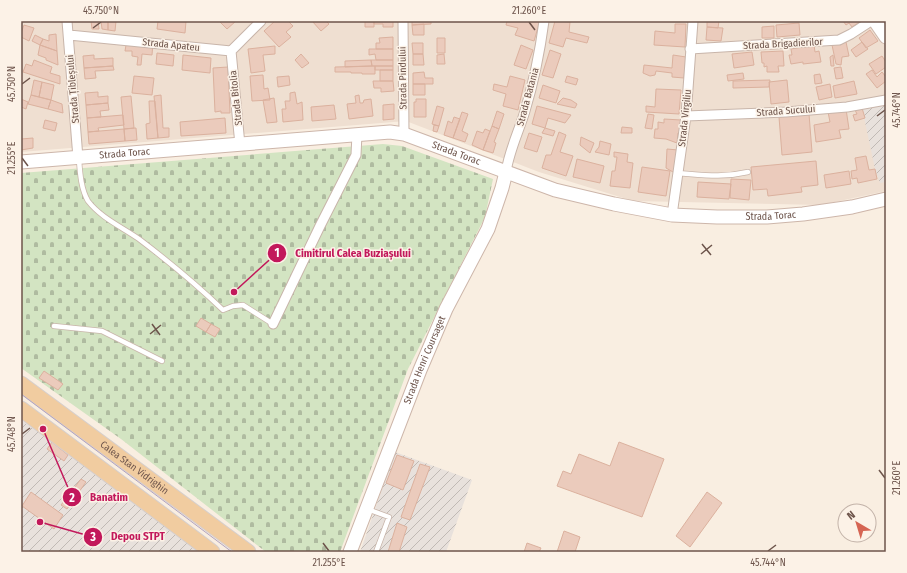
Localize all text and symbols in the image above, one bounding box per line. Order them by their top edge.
text: 45.750°N [83,5,119,17]
text: 21.260°E [512,5,546,17]
street label: Strada Apateu [142,36,200,54]
street label: Strada Brigadierilor [743,36,824,52]
street label: Strada Pindului [396,46,410,110]
street label: Strada Țibleșului [64,54,83,124]
text: 45.750°N [6,66,18,102]
street label: Strada Batania [514,66,542,128]
street label: Strada Bitolia [227,70,245,126]
street label: Strada Virgiliu [676,89,694,147]
text: 45.746°N [891,92,903,128]
street label: Strada Sucului [756,103,816,119]
street label: Strada Torac [430,139,483,168]
text: 21.255°E [6,141,18,175]
street label: Strada Torac [99,145,151,162]
street label: Strada Torac [746,209,797,223]
callout: Cimitirul Calea Buziașului [267,241,419,264]
text: 1 [274,246,280,260]
text: Cimitirul Calea Buziașului [295,247,411,260]
street label: Strada Henri Coursaget [401,314,449,406]
text: 45.748°N [6,416,18,452]
street label: Calea Stan Vidrighin [98,439,171,497]
text: 21.260°E [891,461,903,495]
callout: Banatim [62,486,135,509]
text: 2 [68,491,75,505]
text: Banatim [90,491,128,504]
north arrow [837,503,877,543]
text: N [845,508,858,523]
callout: Depou STPT [83,525,173,548]
text: 3 [89,530,96,544]
text: Depou STPT [111,530,166,543]
text: 21.255°E [312,557,346,569]
text: 45.744°N [750,557,786,569]

